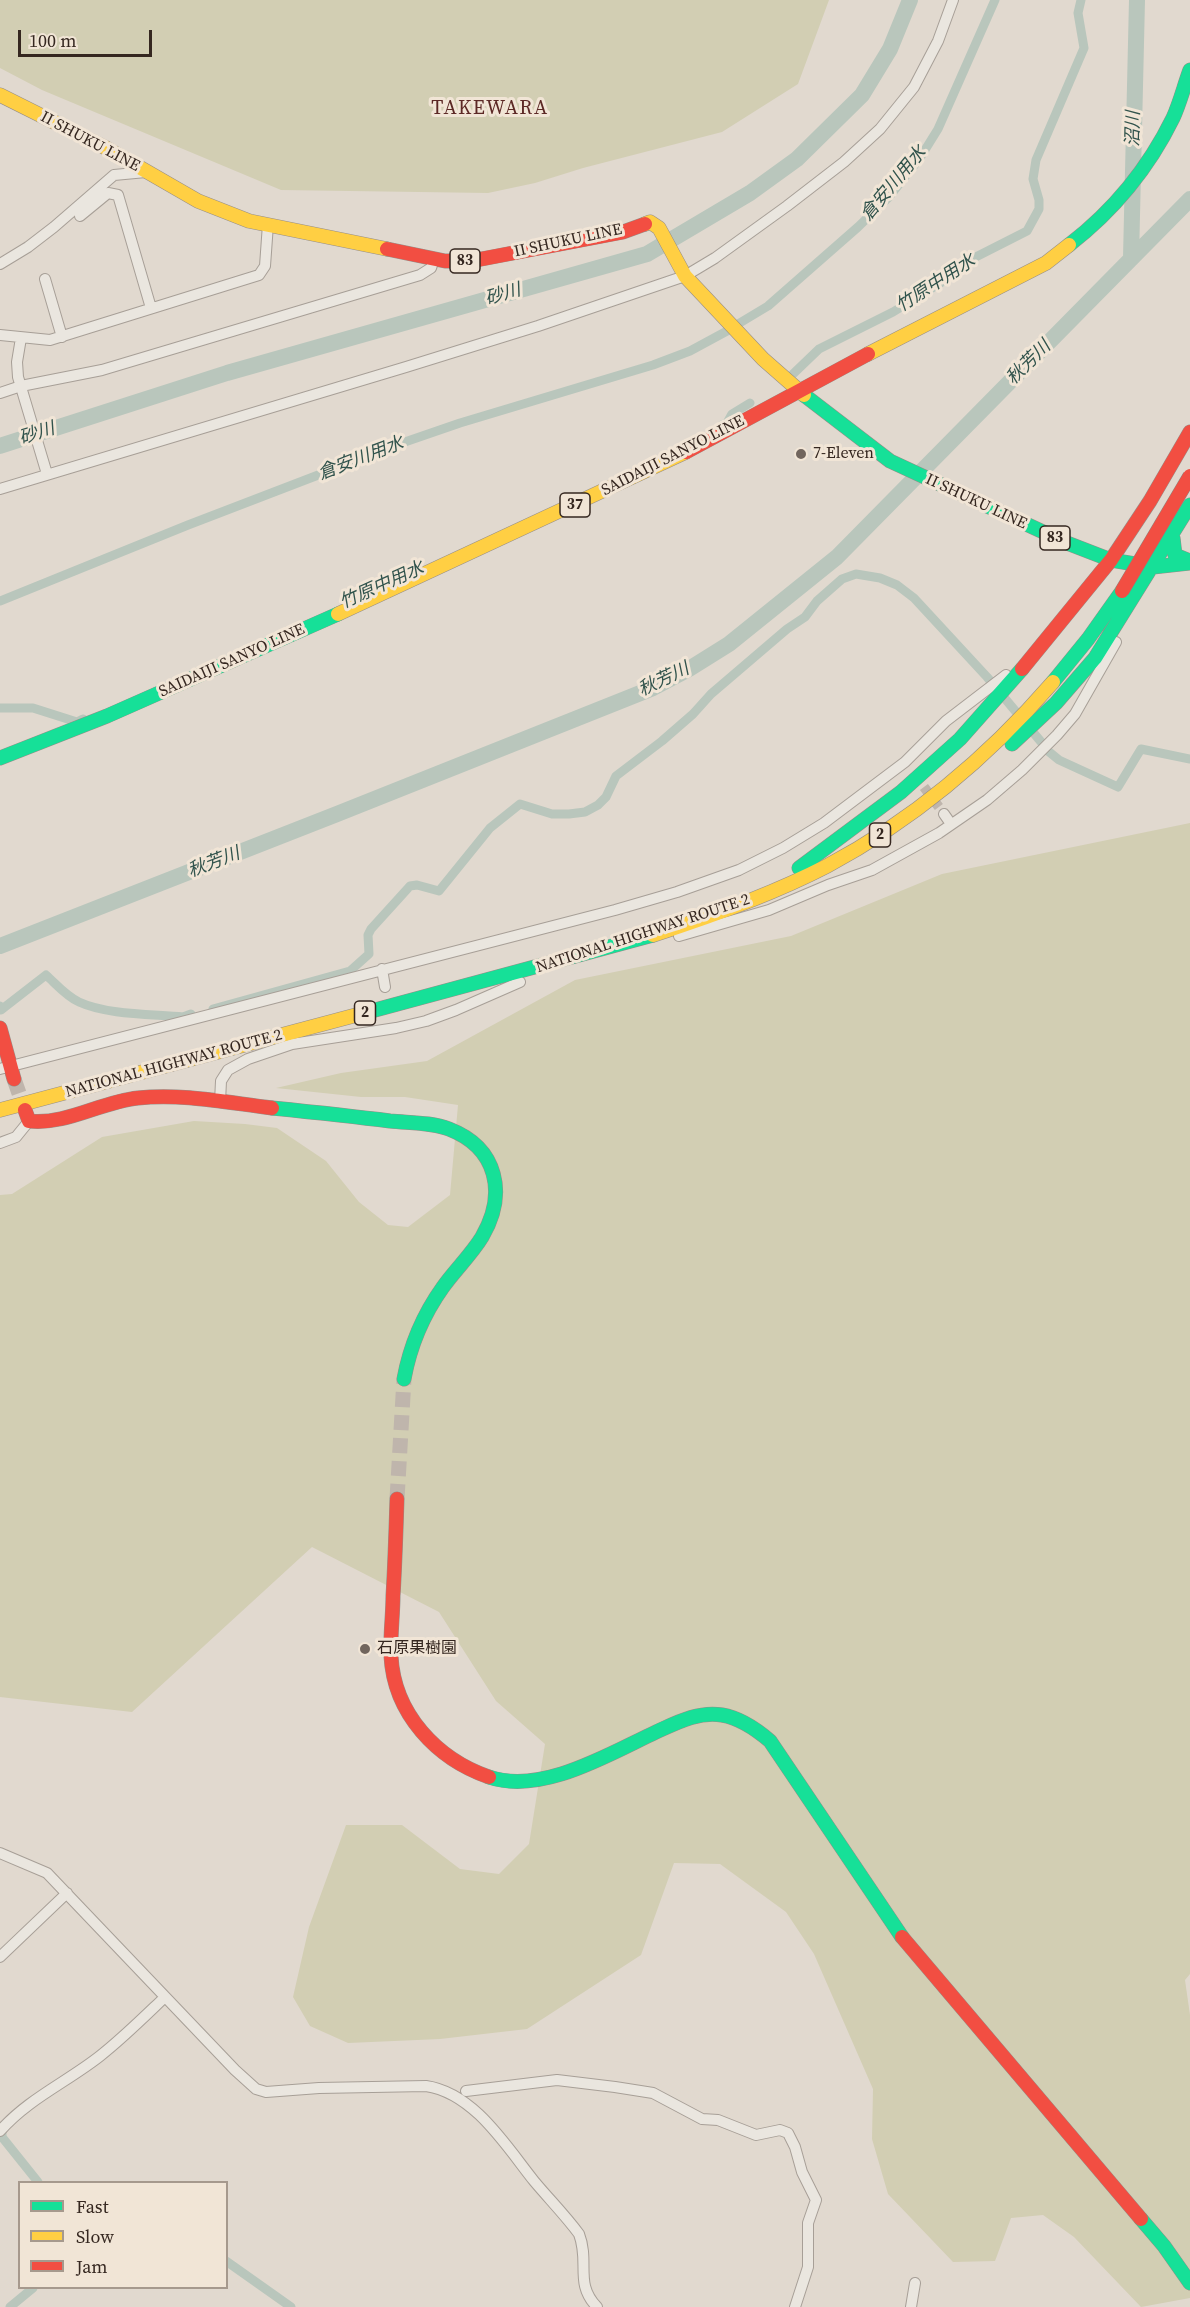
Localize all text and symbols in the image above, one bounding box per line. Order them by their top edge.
scale bar [21,18,154,56]
text: 100 m [29,28,76,53]
district label: TAKEWARA [431,97,549,121]
street label: II SHUKU LINE [37,108,143,176]
water label: 沼川 [1123,111,1145,147]
water label: 倉安川用水 [857,143,931,225]
street label: II SHUKU LINE [512,220,624,262]
road number: 83 [450,249,480,273]
water label: 竹原中用水 [892,250,980,318]
water label: 砂川 [483,280,523,310]
water label: 秋芳川 [1002,336,1056,390]
street label: SAIDAIJI SANYO LINE [598,412,748,500]
water label: 砂川 [17,418,57,450]
water label: 倉安川用水 [315,433,407,485]
place label: 7-Eleven [813,444,874,464]
marker: 7-Eleven [794,447,808,461]
street label: II SHUKU LINE [922,470,1030,534]
road number: 37 [560,493,590,517]
road number: 83 [1040,526,1070,550]
water label: 竹原中用水 [336,558,428,614]
street label: SAIDAIJI SANYO LINE [156,620,308,702]
water label: 秋芳川 [635,658,693,702]
road number: 2 [870,823,890,847]
water label: 秋芳川 [185,843,243,883]
street label: NATIONAL HIGHWAY ROUTE 2 [534,890,752,978]
road number: 2 [354,1001,376,1025]
street label: NATIONAL HIGHWAY ROUTE 2 [64,1026,284,1102]
place label: 石原果樹園 [377,1639,457,1659]
marker: 石原果樹園 [358,1642,372,1656]
legend [18,2181,228,2289]
text: Fast [76,2194,109,2219]
text: Slow [76,2224,114,2249]
text: Jam [76,2254,108,2279]

